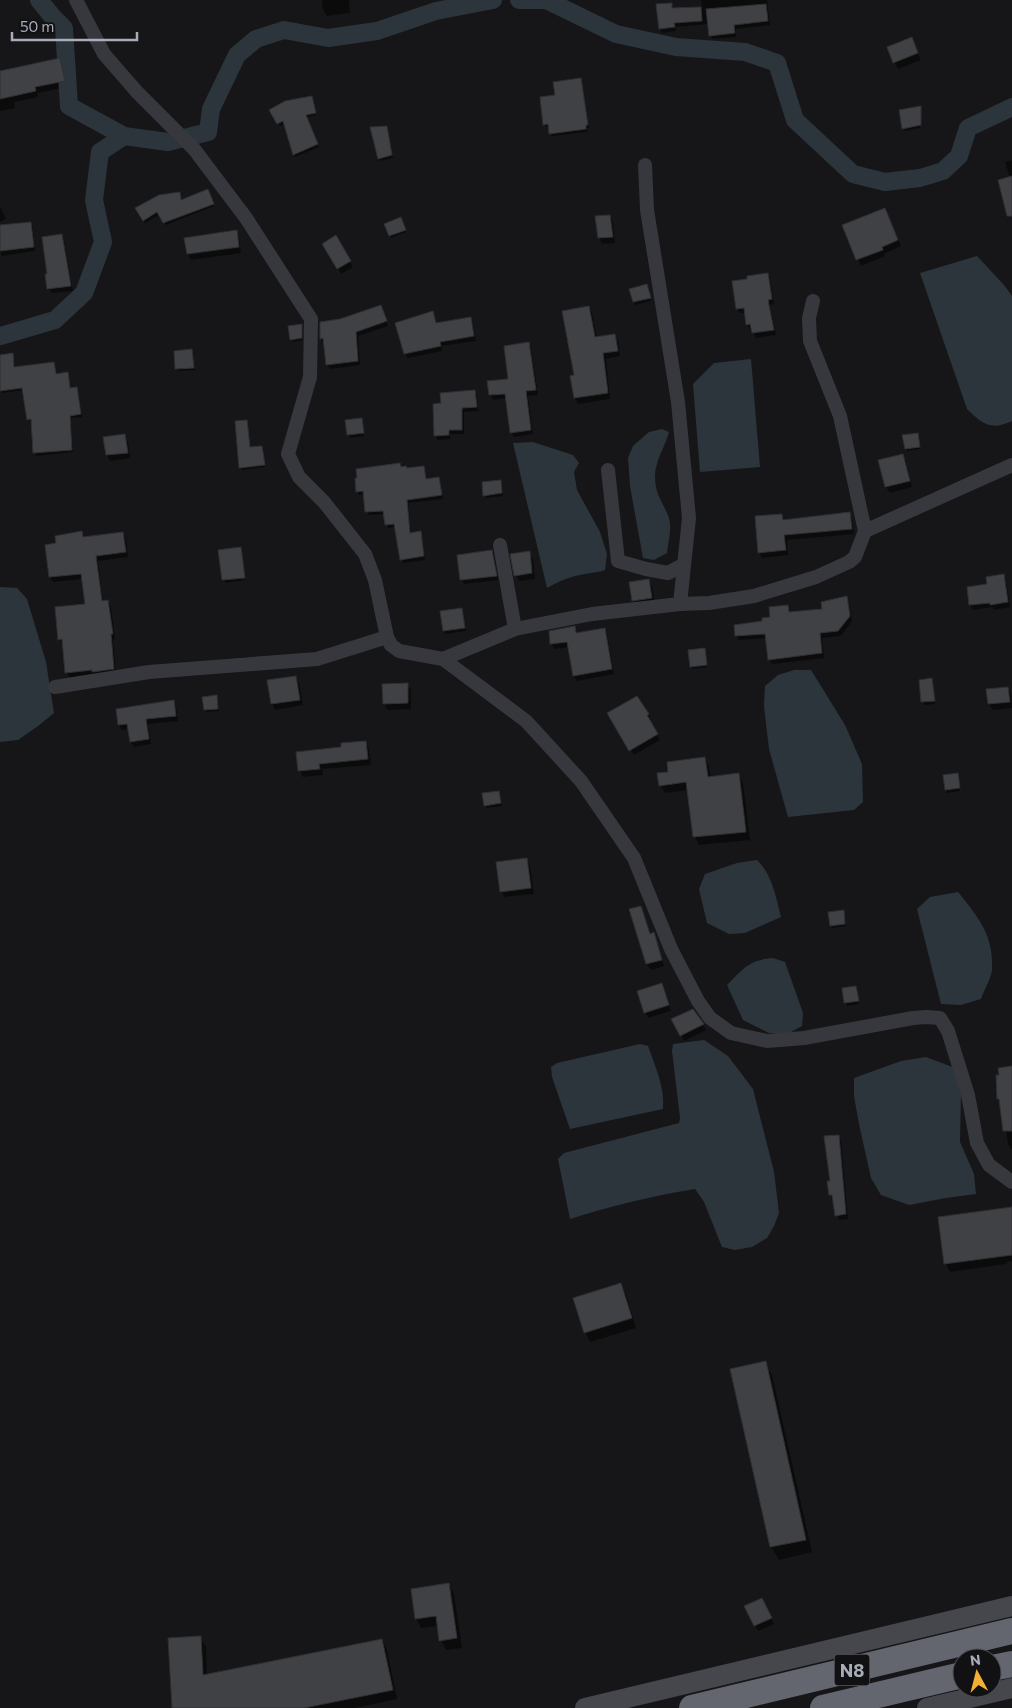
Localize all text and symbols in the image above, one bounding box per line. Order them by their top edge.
scale bar [12,10,138,42]
text: 50 m [20,17,54,35]
north arrow [952,1648,1002,1698]
text: N [969,1651,982,1669]
road number: N8 [834,1654,870,1686]

